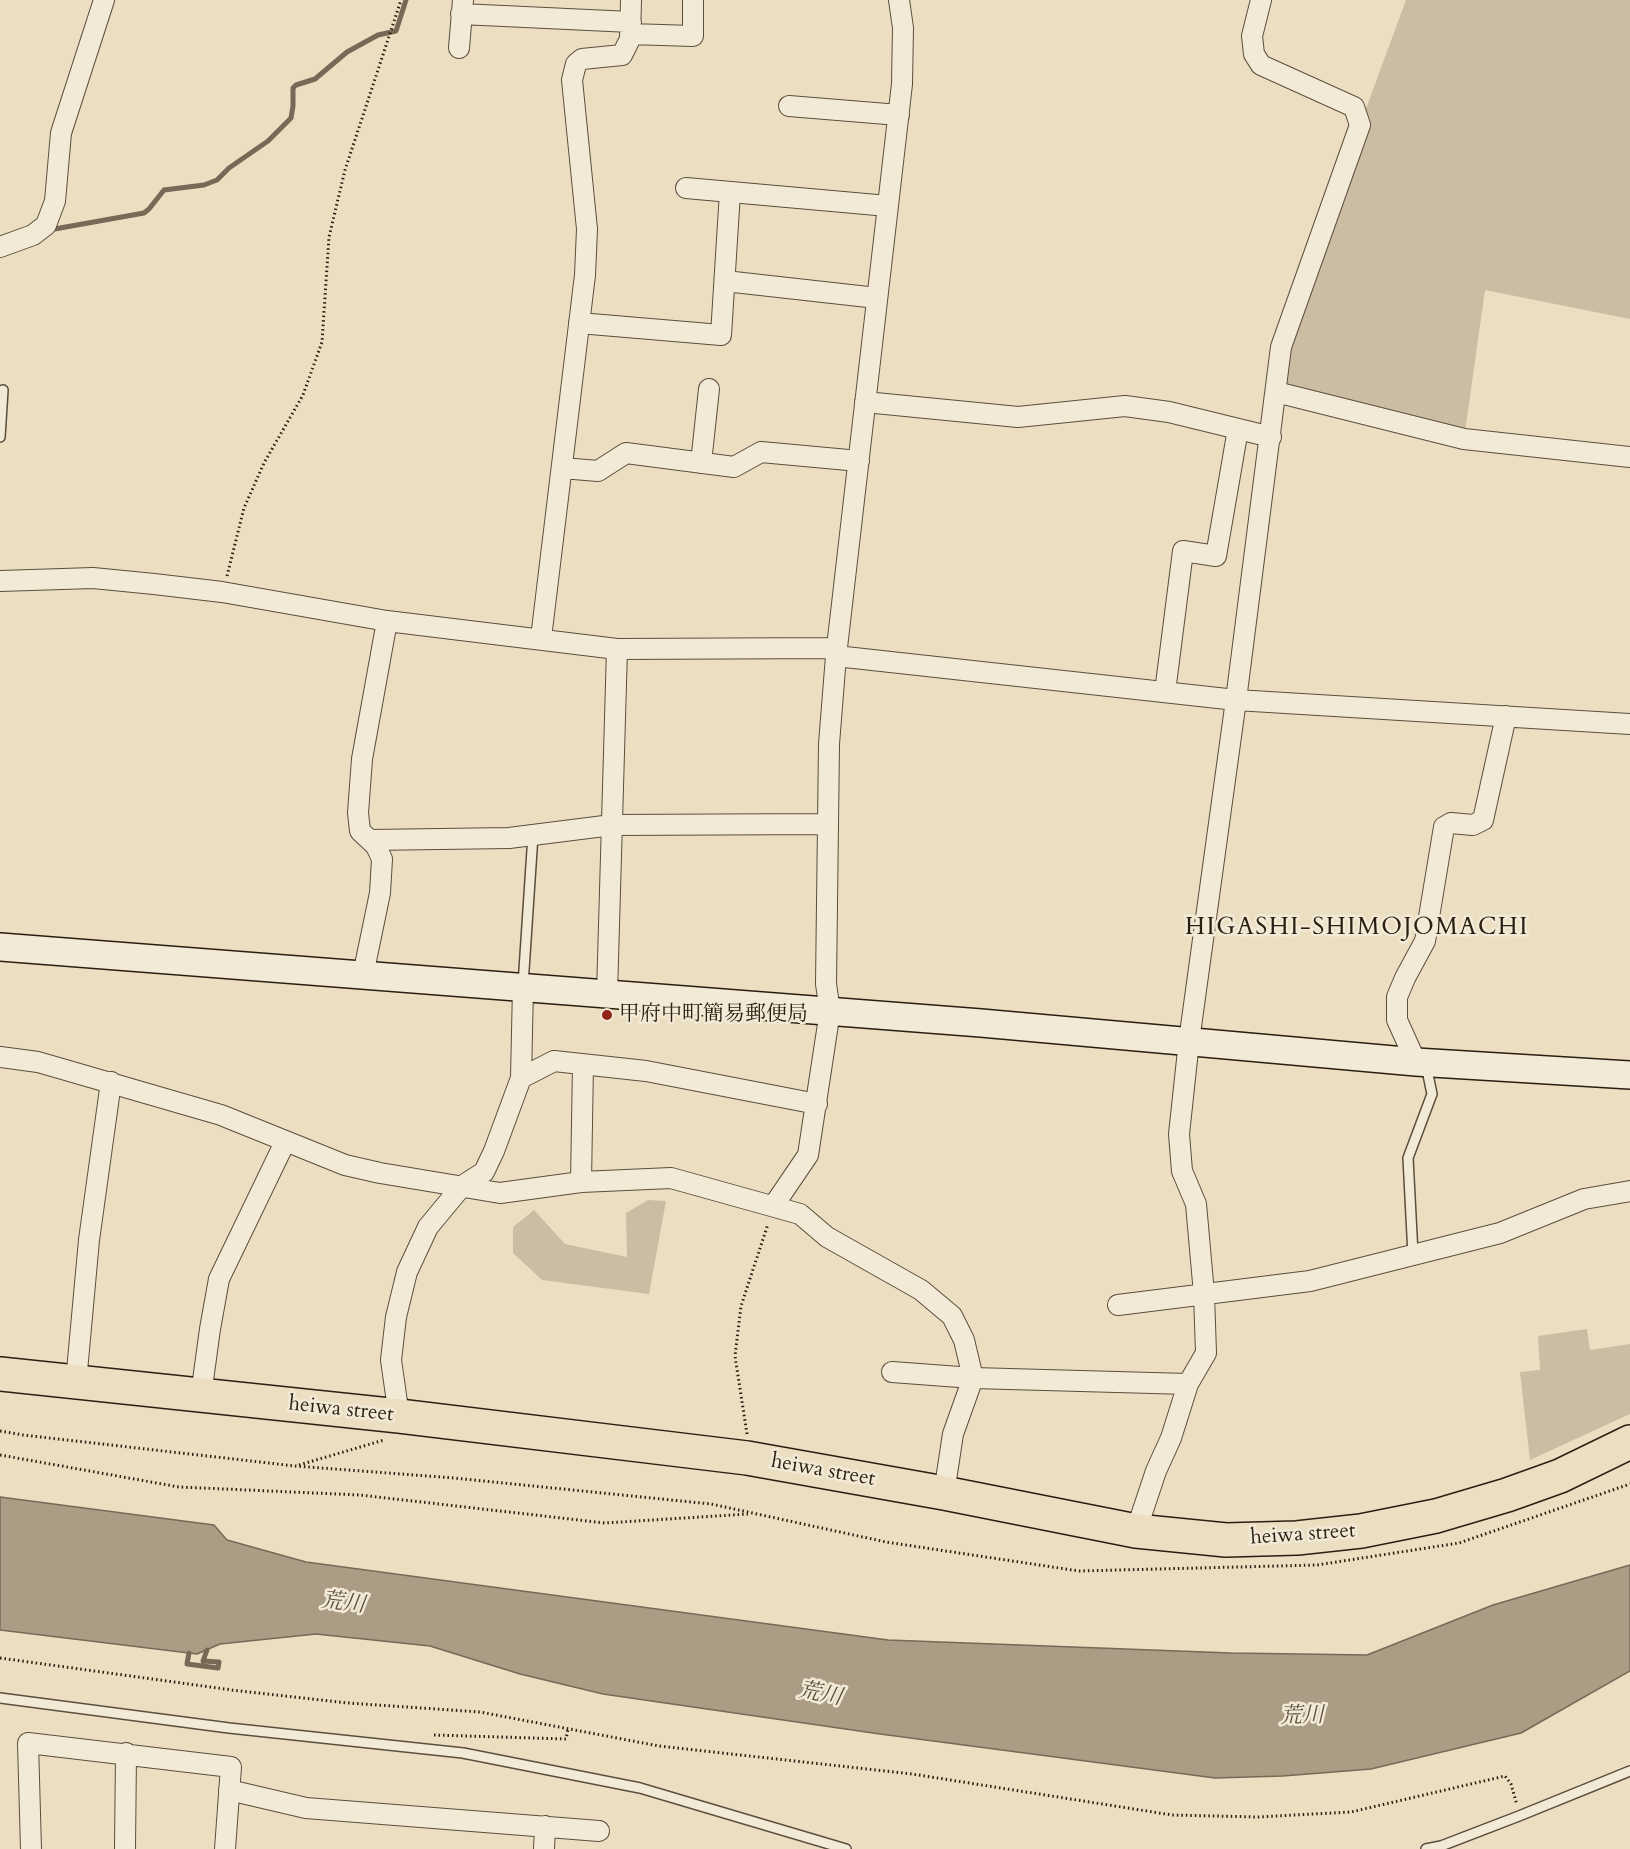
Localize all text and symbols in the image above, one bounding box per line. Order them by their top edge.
district label: HIGASHI-SHIMOJOMACHI [1185,914,1529,942]
place label: 甲府中町簡易郵便局 [619,1002,808,1028]
marker: 甲府中町簡易郵便局 [600,1008,614,1022]
street label: heiwa street [287,1392,395,1428]
street label: heiwa street [769,1449,877,1493]
street label: heiwa street [1249,1519,1357,1551]
water label: 荒川 [320,1588,366,1620]
water label: 荒川 [796,1678,844,1712]
water label: 荒川 [1280,1703,1324,1731]

